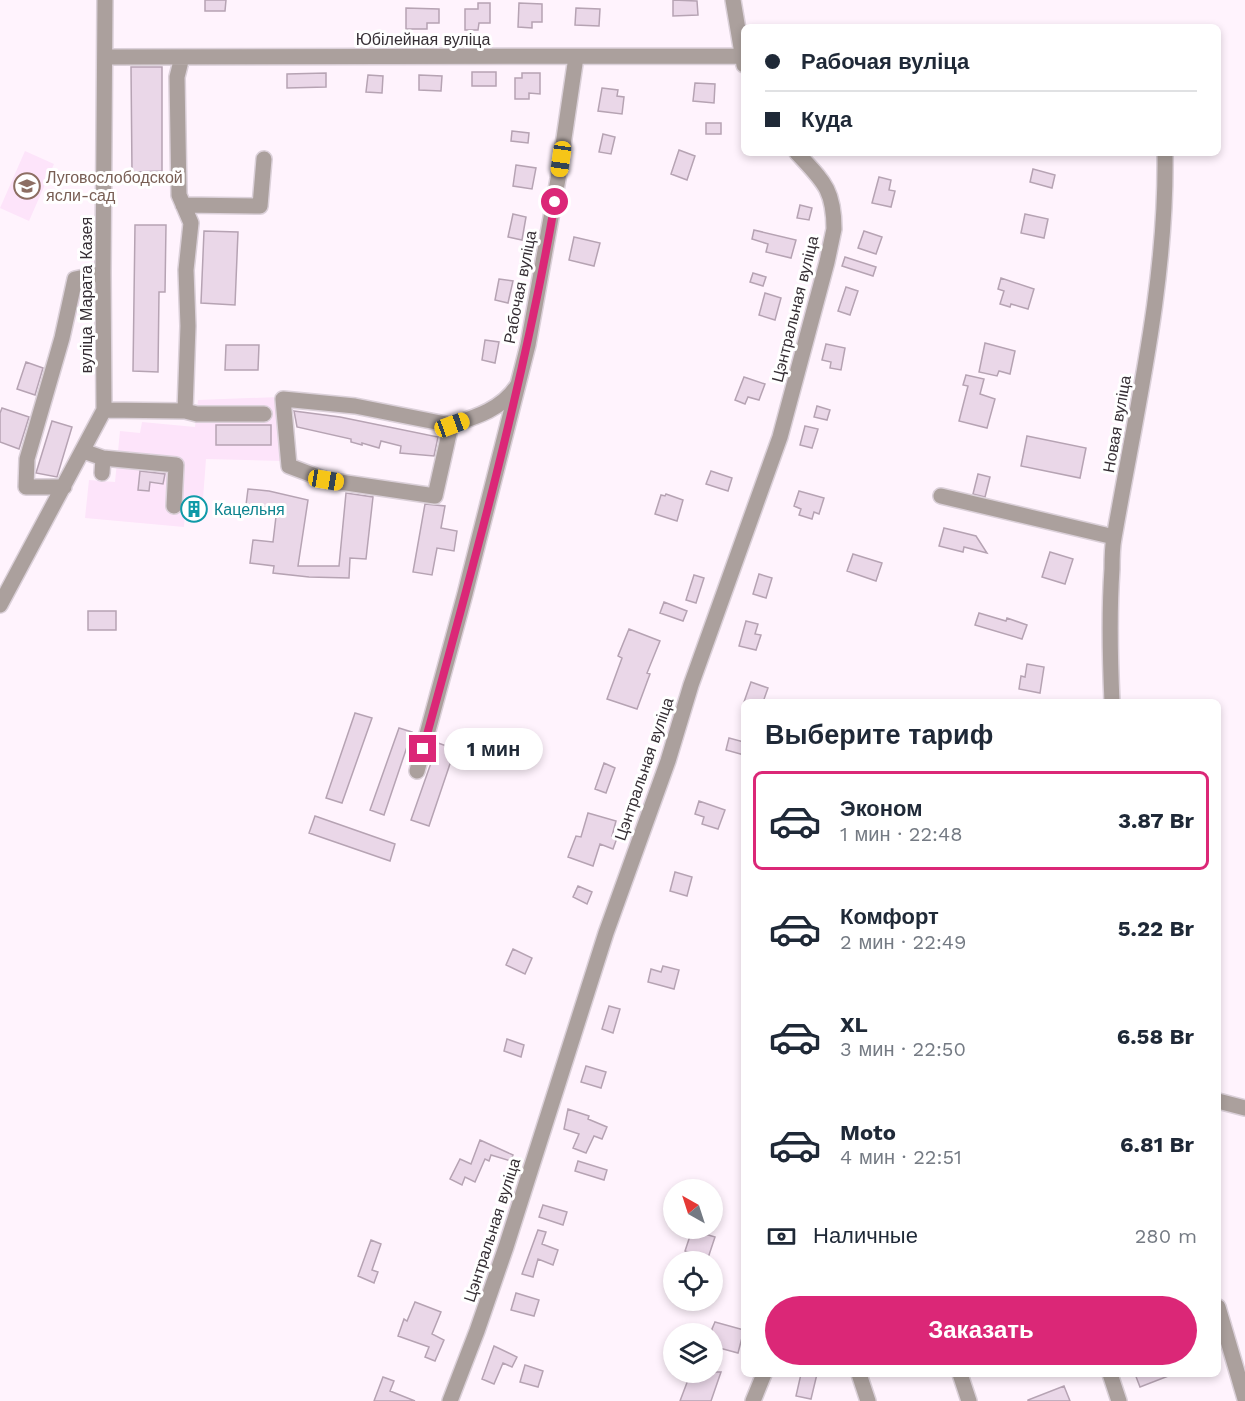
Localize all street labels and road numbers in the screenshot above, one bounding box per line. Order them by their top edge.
street label: Юбілейная вуліца [356,30,490,49]
street label: вуліца Марата Казея [77,217,96,373]
street label: Рабочая вуліца [500,229,540,345]
street label: Цэнтральная вуліца [768,234,822,384]
street label: Новая вуліца [1099,374,1135,474]
street label: Цэнтральная вуліца [611,695,677,843]
street label: Цэнтральная вуліца [460,1156,524,1304]

